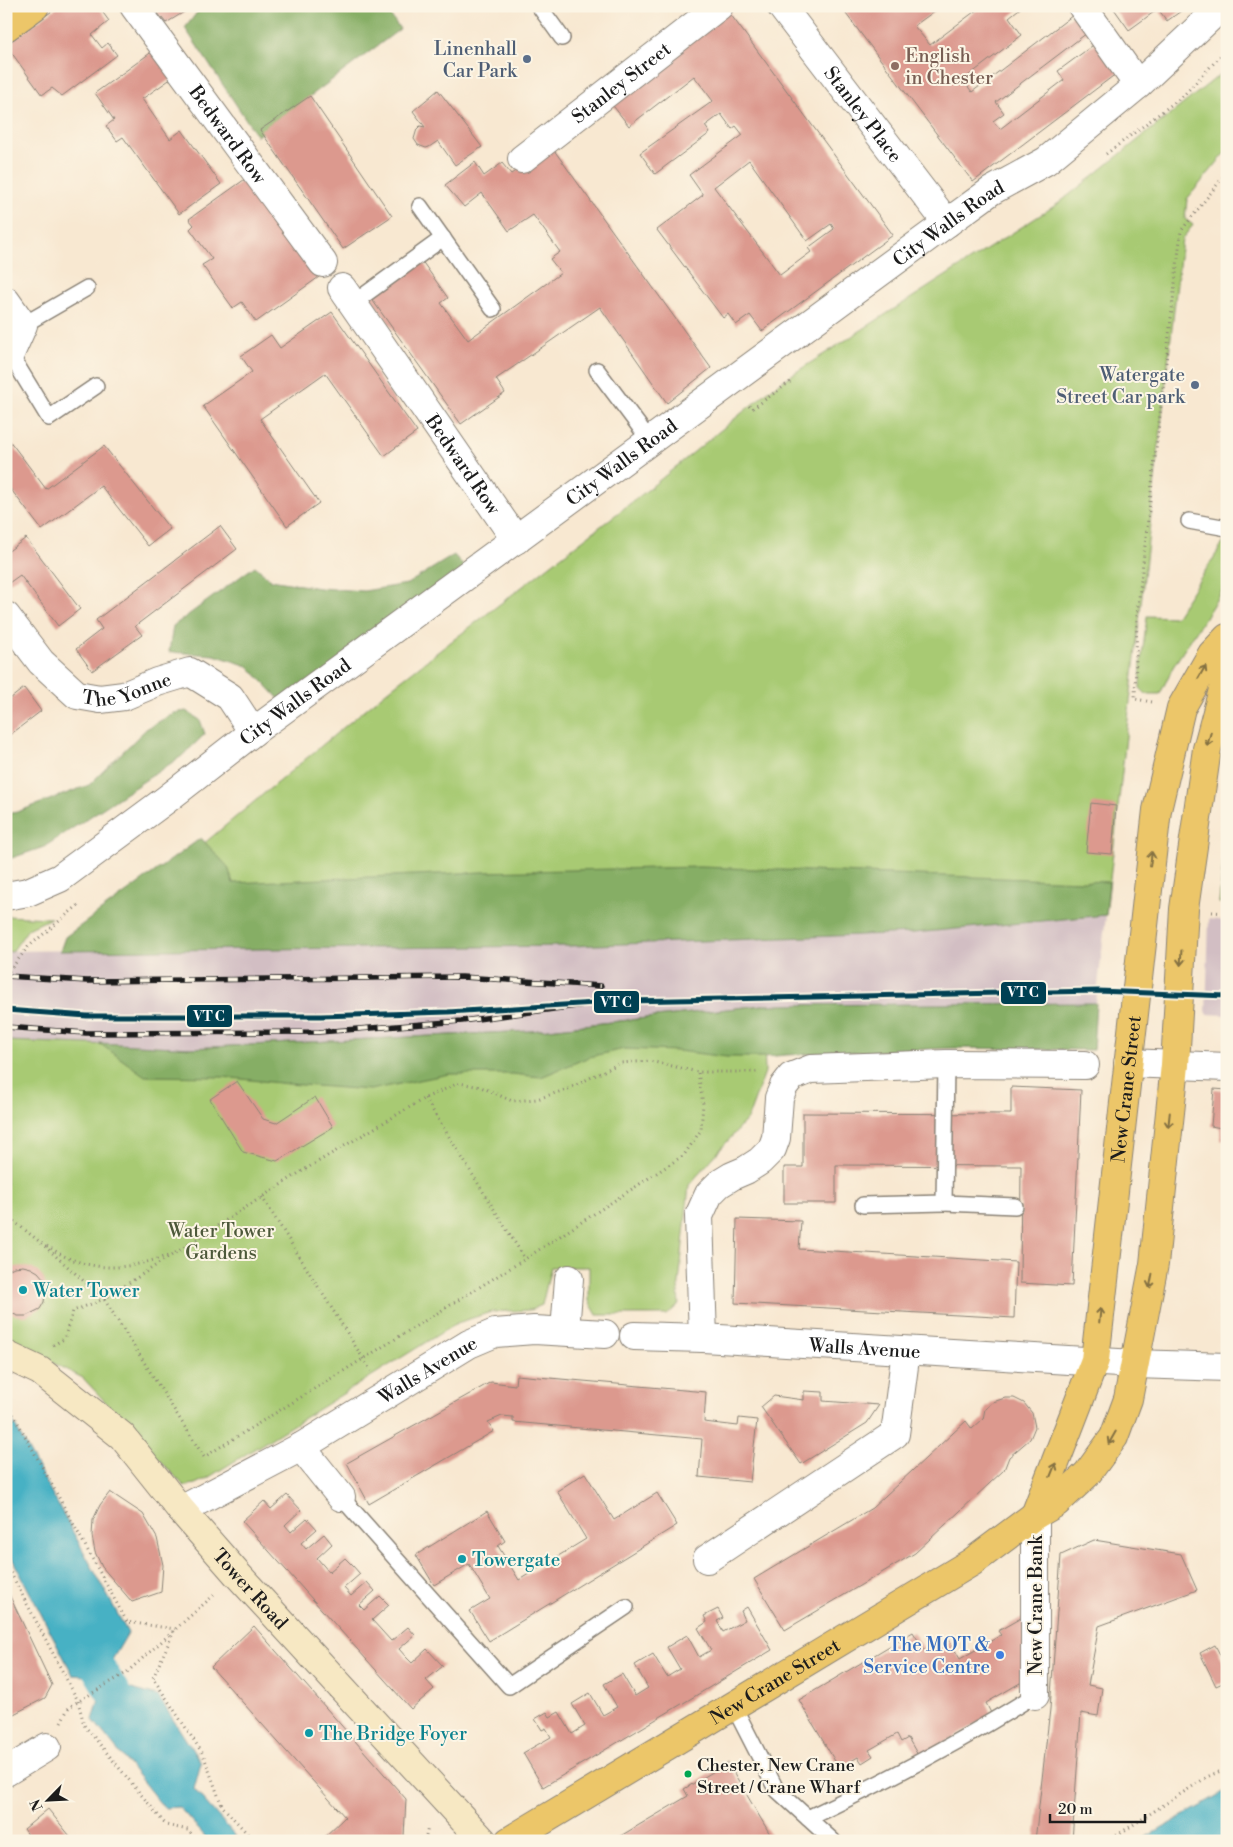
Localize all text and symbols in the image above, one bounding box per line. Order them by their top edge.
place label: Linenhall Car Park [434,37,518,83]
street label: Stanley Street [567,37,676,129]
place label: English in Chester [905,44,993,90]
marker: Linenhall Car Park [521,53,533,65]
marker: English in Chester [889,60,901,72]
street label: Stanley Place [818,62,907,167]
street label: Bedward Row [183,80,272,189]
street label: City Walls Road [888,175,1009,272]
place label: Watergate Street Car park [1056,363,1186,409]
marker: Watergate Street Car park [1189,379,1201,391]
street label: Bedward Row [419,409,506,520]
street label: City Walls Road [561,414,682,511]
street label: City Walls Road [235,653,356,751]
one-way arrow [1197,664,1207,679]
street label: The Yonne [80,667,174,713]
one-way arrow [1204,731,1214,747]
one-way arrow [1146,851,1156,867]
one-way arrow [1176,950,1185,966]
line badge: VT C [1000,981,1047,1005]
text: VT C [1006,984,1039,1002]
line badge: VT C [593,990,640,1014]
text: VT C [599,994,632,1012]
line badge: VT C [186,1004,233,1028]
text: VT C [192,1008,225,1026]
street label: New Crane Street [1106,1014,1147,1164]
one-way arrow [1164,1112,1174,1128]
park label: Water Tower Gardens [167,1219,274,1265]
one-way arrow [1146,1273,1155,1289]
place label: Water Tower [32,1279,140,1303]
marker: Water Tower [17,1284,29,1296]
one-way arrow [1095,1308,1105,1324]
street label: Walls Avenue [373,1331,481,1410]
street label: Walls Avenue [807,1333,921,1364]
one-way arrow [1107,1431,1117,1446]
one-way arrow [1049,1463,1058,1478]
street label: New Crane Bank [1024,1534,1048,1675]
street label: Tower Road [207,1544,293,1635]
place label: Towergate [472,1548,560,1572]
marker: Towergate [456,1553,468,1565]
street label: New Crane Street [706,1633,845,1730]
place label: The MOT & Service Centre [863,1633,991,1679]
marker: The MOT & Service Centre [994,1649,1006,1661]
place label: The Bridge Foyer [319,1722,467,1746]
marker: The Bridge Foyer [303,1727,315,1739]
place label: Chester, New Crane Street / Crane Wharf [697,1754,862,1799]
marker: Chester, New Crane Street / Crane Wharf [683,1769,693,1779]
north arrow [22,1774,72,1824]
scale bar [1050,1792,1146,1824]
text: N [27,1796,48,1814]
text: 20 m [1058,1800,1093,1819]

